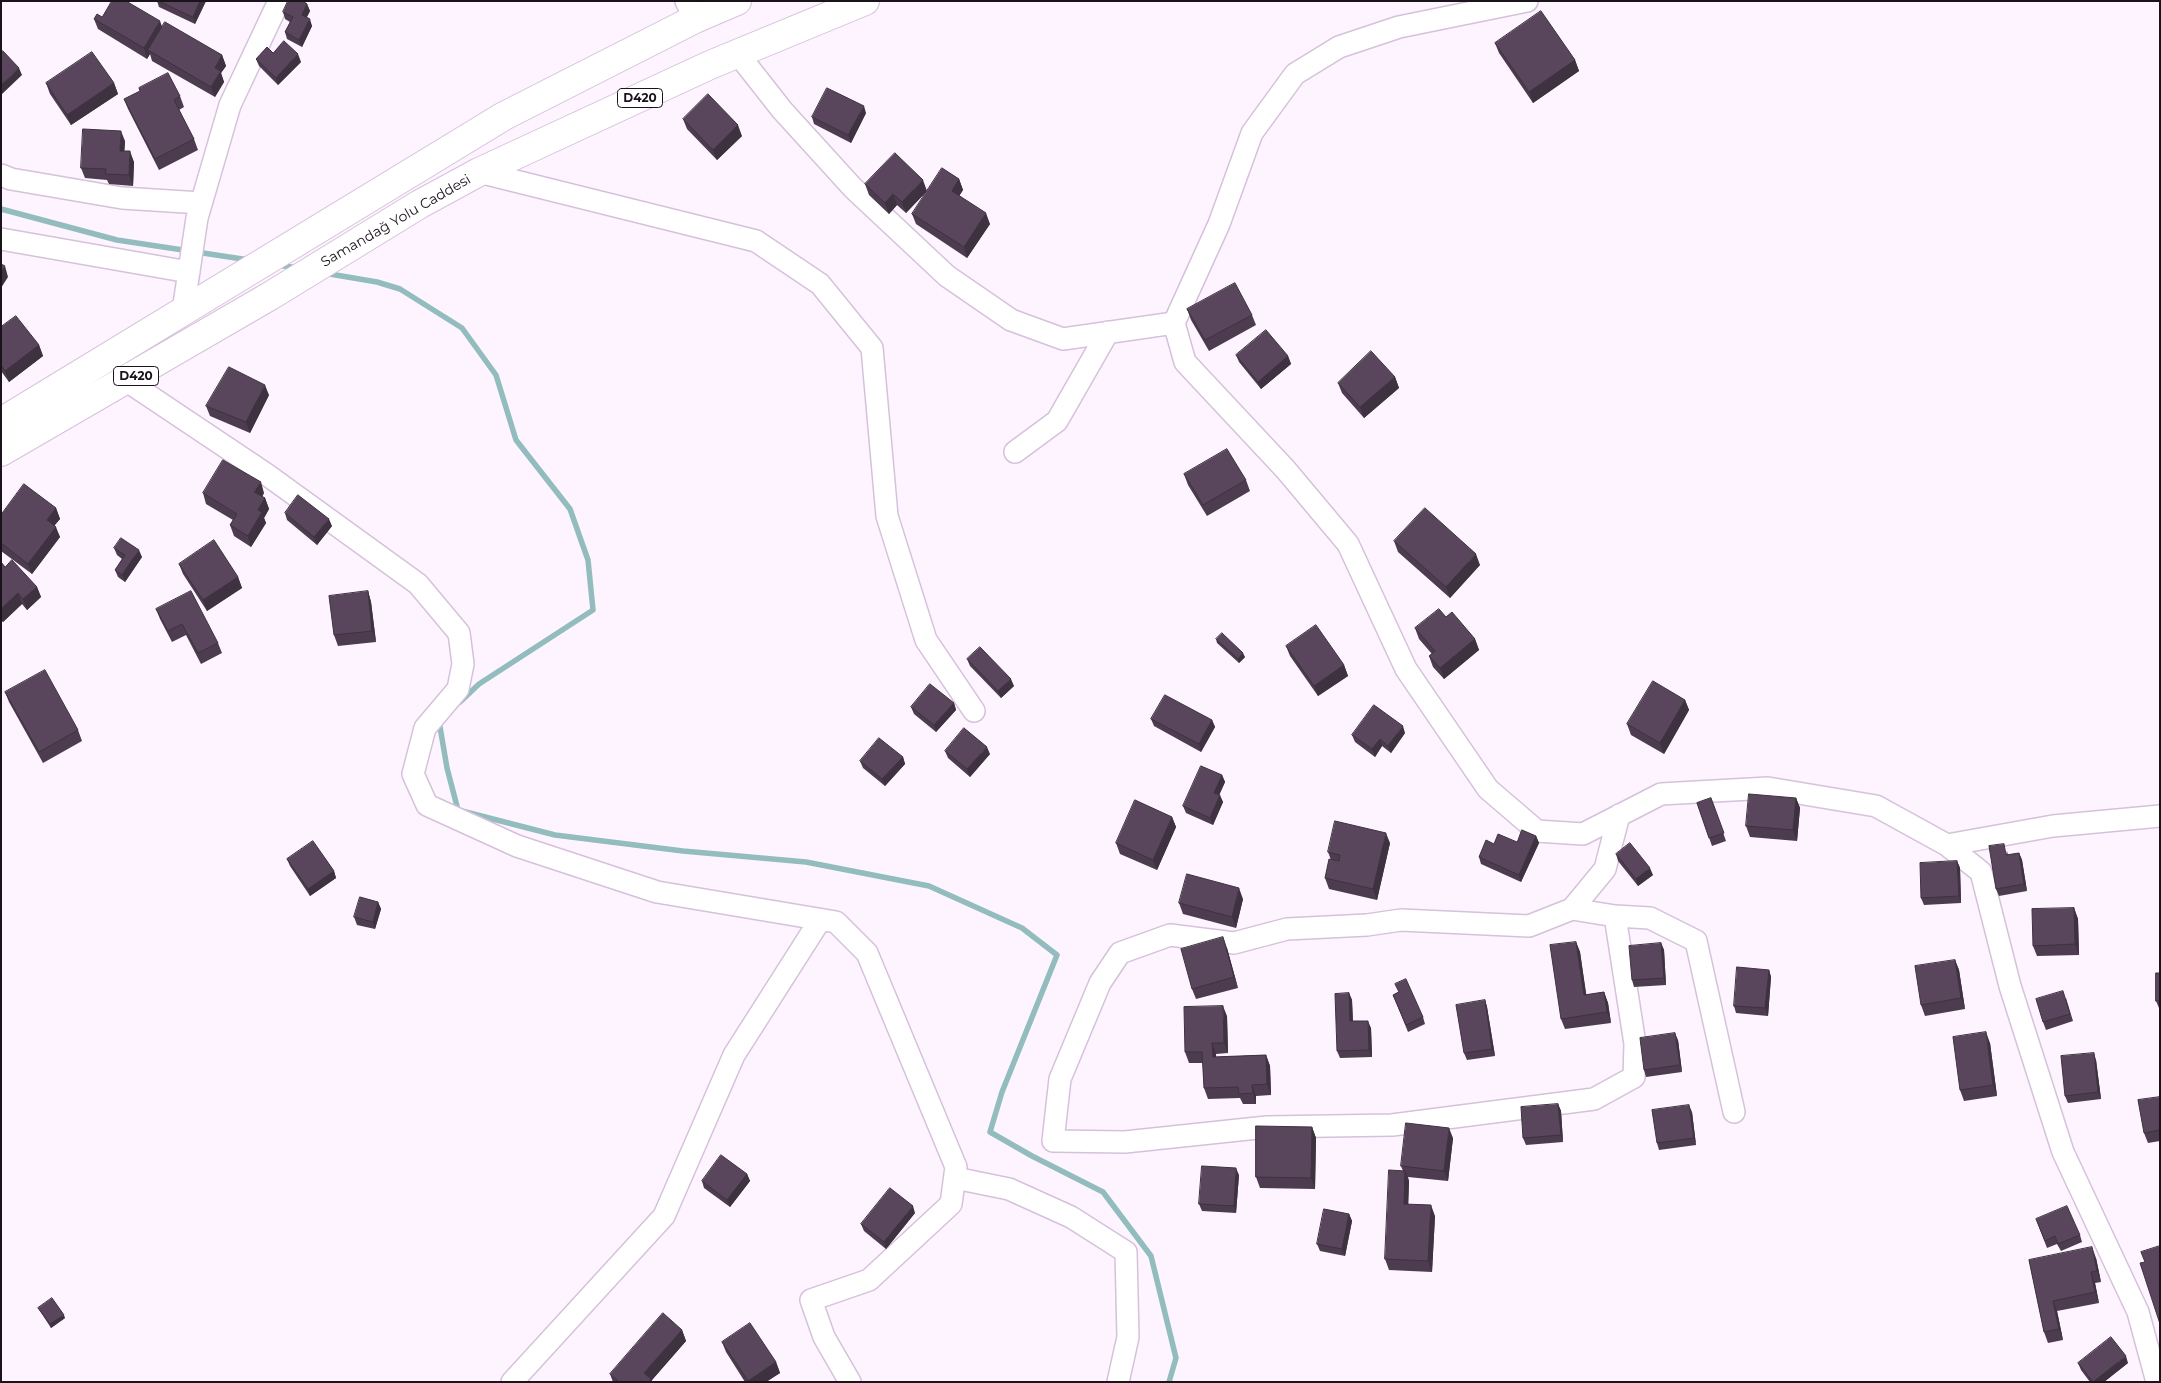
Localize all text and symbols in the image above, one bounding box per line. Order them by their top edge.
road number: D420 [618,89,662,108]
street label: Samandağ Yolu Caddesi [318,171,474,271]
road number: D420 [114,366,158,386]

